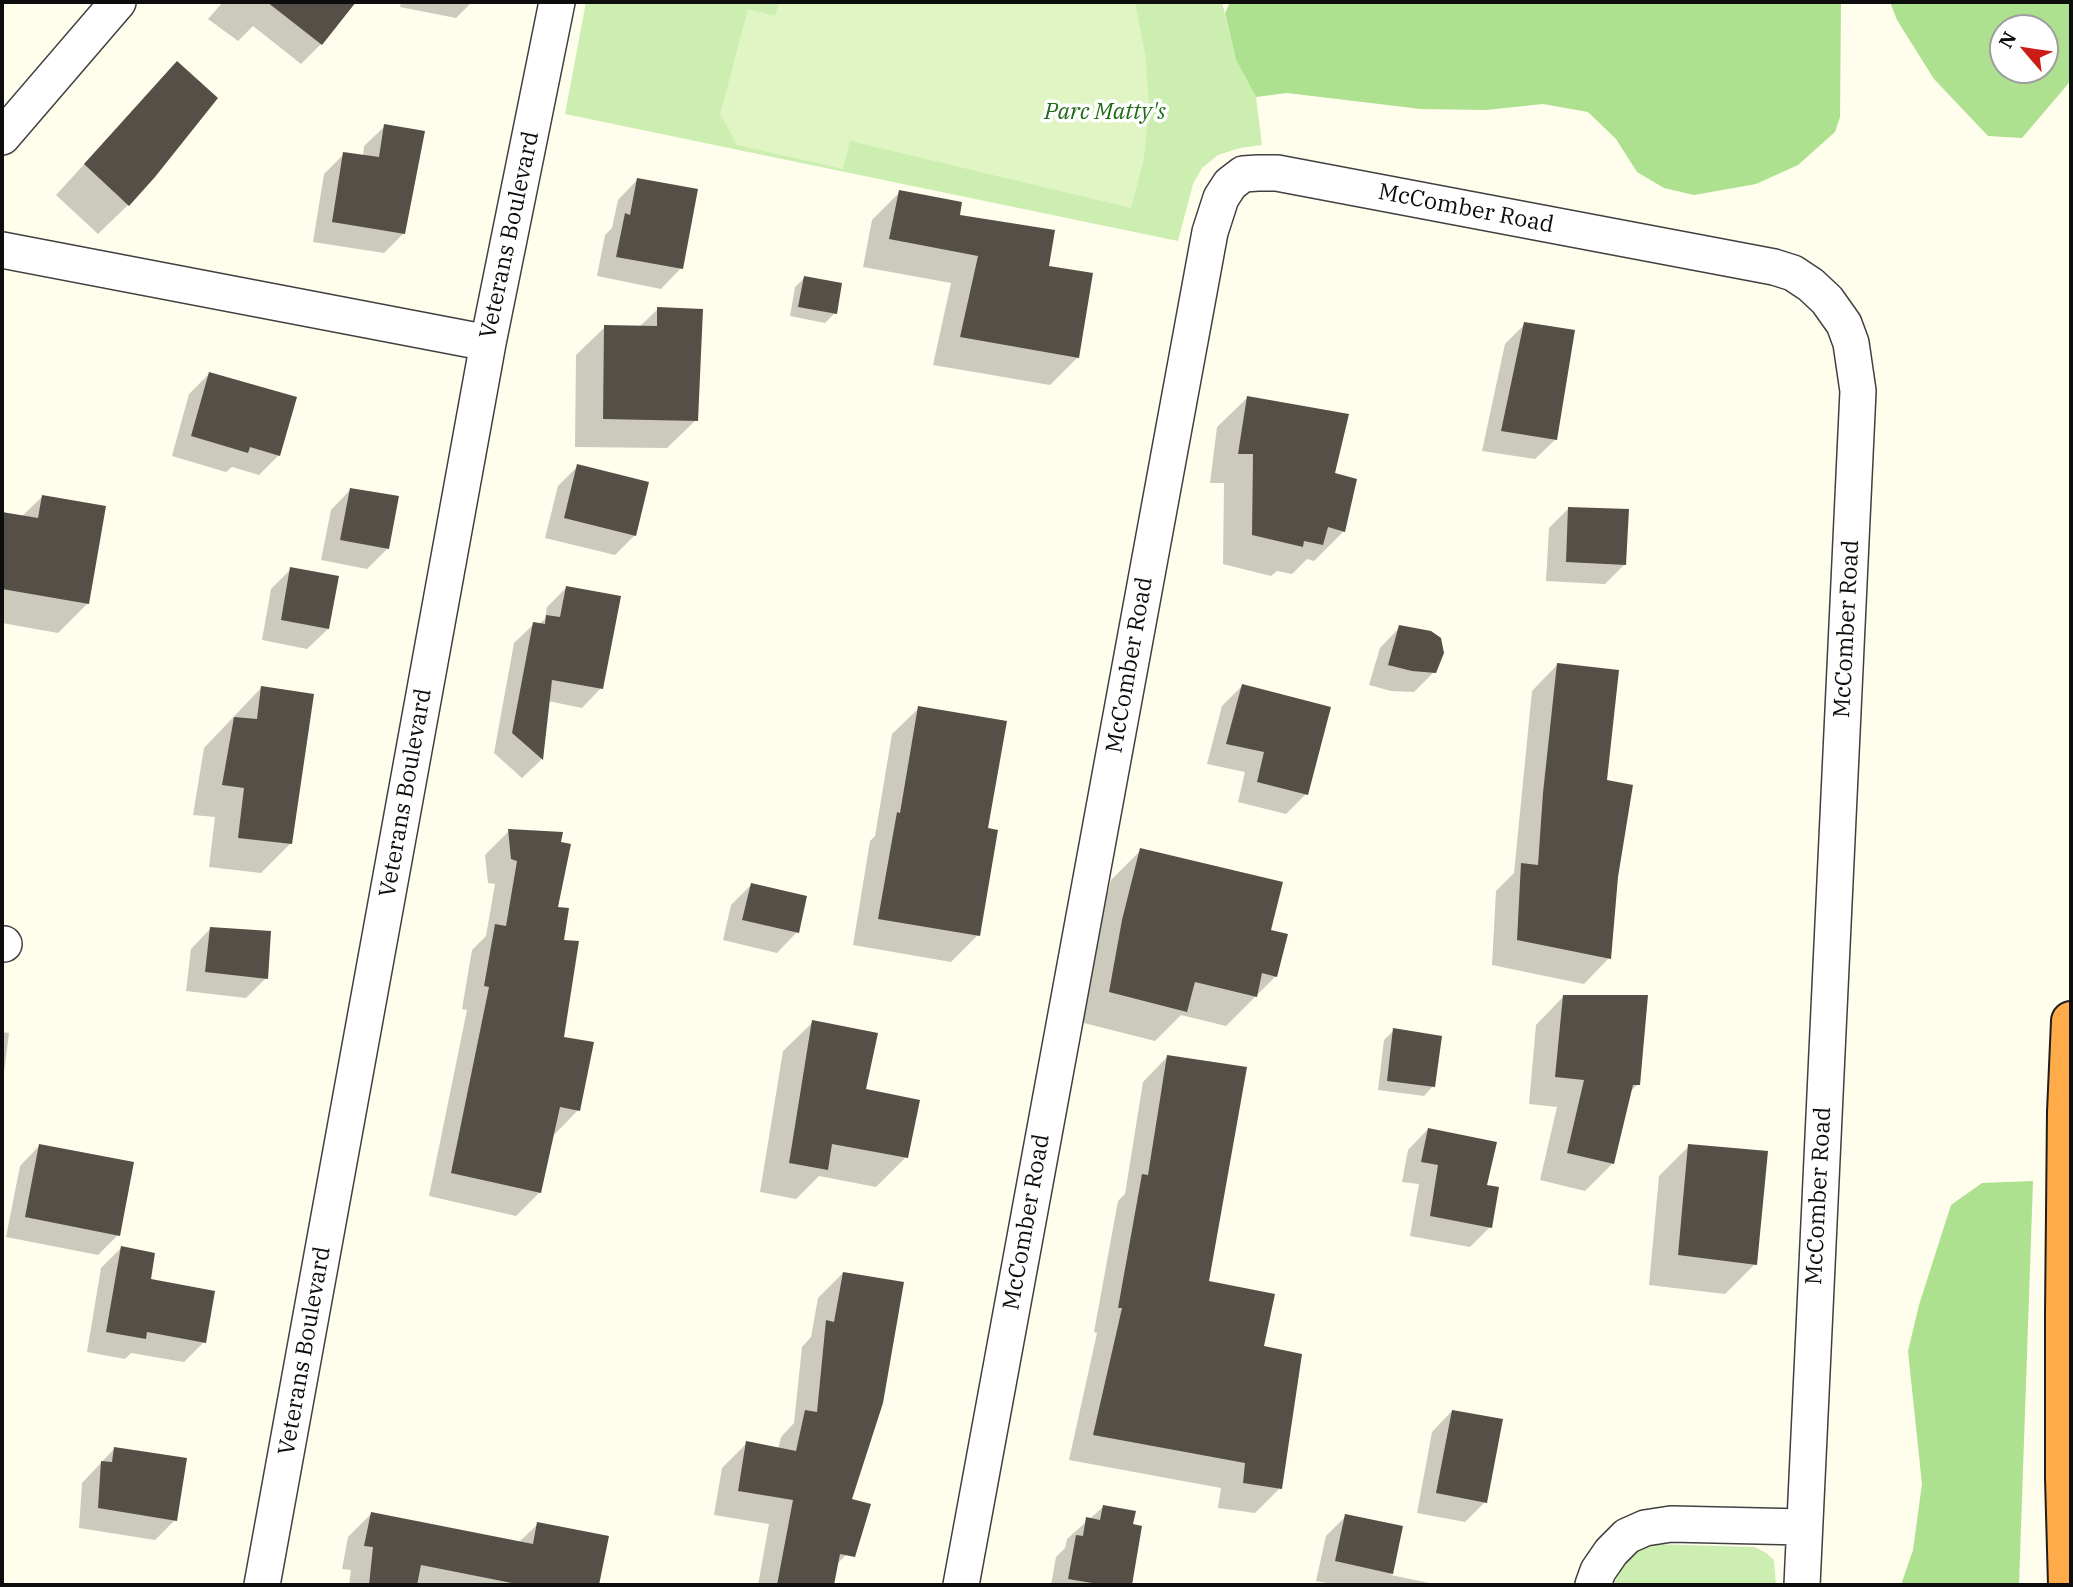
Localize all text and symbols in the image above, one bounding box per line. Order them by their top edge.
north arrow [1989,14,2059,84]
text: N [1993,27,2022,52]
park label: Parc Matty's [1044,98,1166,126]
street label: Veterans Boulevard [475,129,545,341]
street label: McComber Road [1376,178,1556,240]
street label: McComber Road [1829,539,1865,719]
street label: McComber Road [1101,575,1159,755]
street label: Veterans Boulevard [374,687,438,899]
street label: McComber Road [1801,1106,1837,1286]
street label: McComber Road [998,1132,1056,1312]
street label: Veterans Boulevard [273,1245,337,1457]

